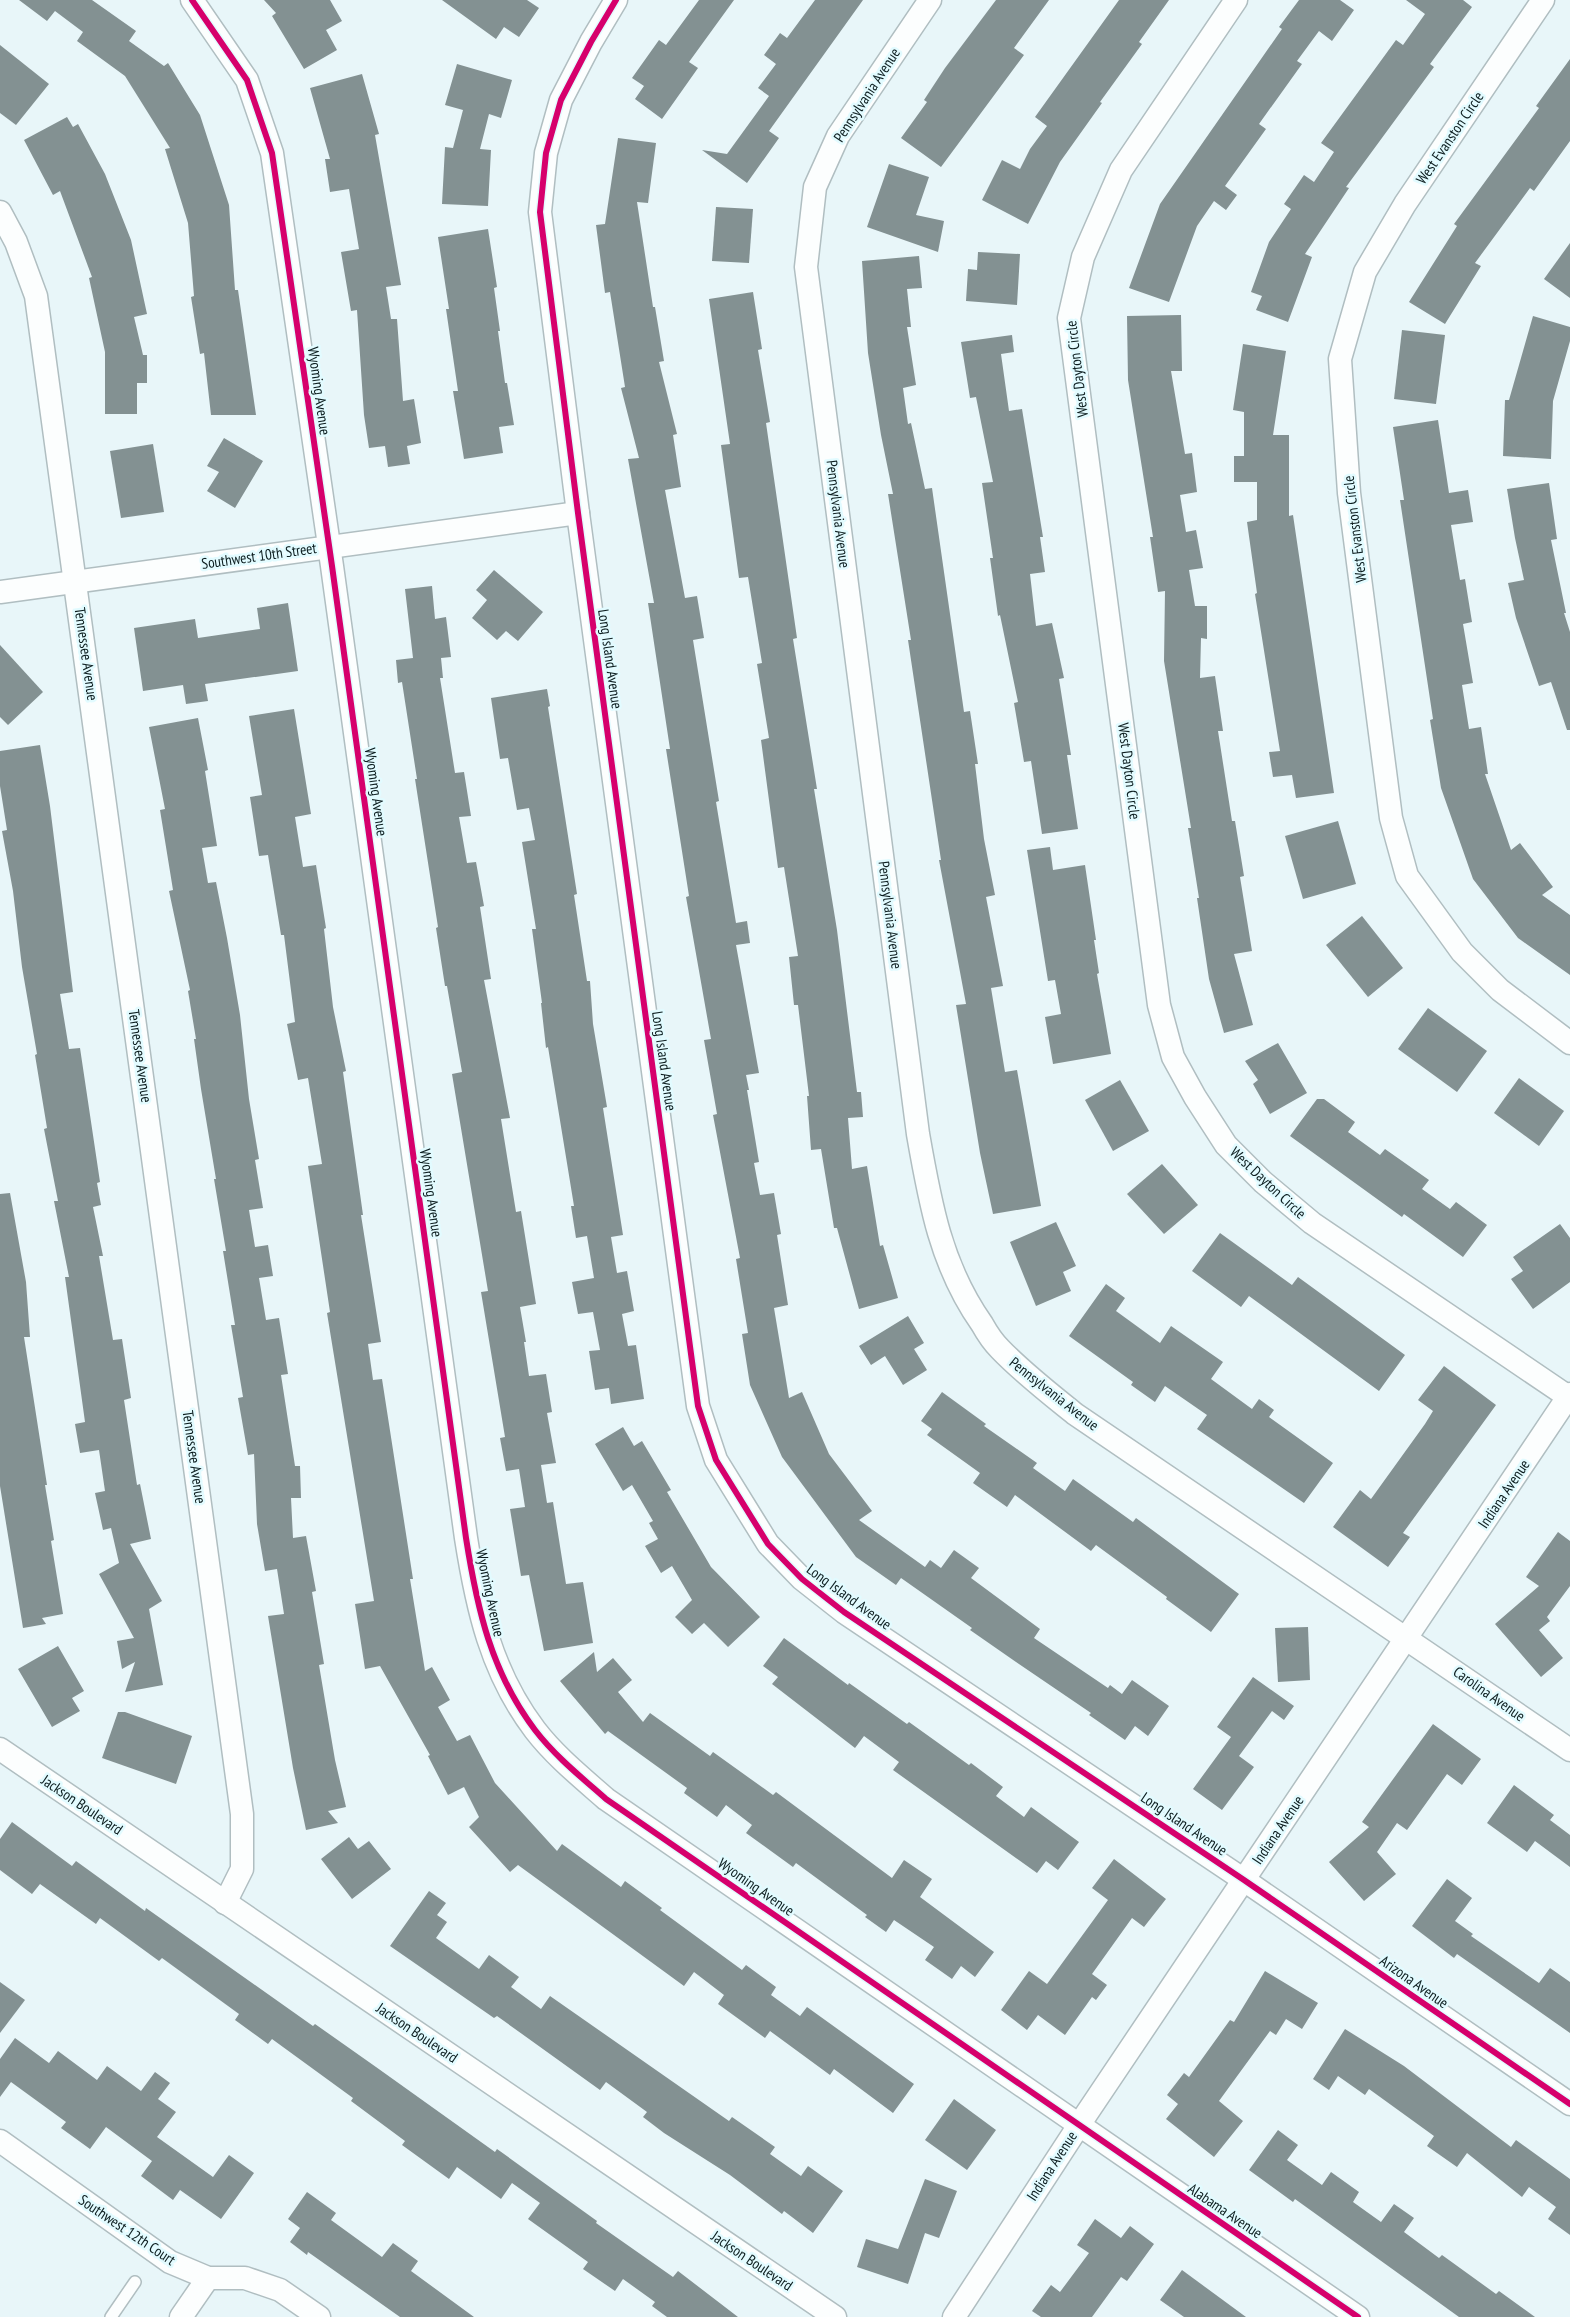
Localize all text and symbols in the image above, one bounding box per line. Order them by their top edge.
street label: Pennsylvania Avenue [829,44,904,145]
street label: West Evanston Circle [1412,88,1488,188]
street label: West Dayton Circle [1061,320,1092,418]
street label: Wyoming Avenue [304,346,335,436]
street label: Pennsylvania Avenue [822,459,855,569]
street label: West Evanston Circle [1339,475,1370,584]
street label: Southwest 10th Street [200,538,318,573]
street label: Tennessee Avenue [71,606,102,702]
street label: Long Island Avenue [594,608,627,710]
street label: West Dayton Circle [1114,722,1145,820]
street label: Wyoming Avenue [361,747,392,837]
street label: Pennsylvania Avenue [874,860,907,970]
street label: Tennessee Avenue [125,1008,156,1104]
street label: Long Island Avenue [648,1010,681,1112]
street label: West Dayton Circle [1226,1143,1310,1223]
street label: Wyoming Avenue [416,1148,447,1238]
street label: Pennsylvania Avenue [1006,1353,1103,1434]
street label: Tennessee Avenue [179,1409,210,1505]
street label: Indiana Avenue [1474,1456,1534,1532]
street label: Wyoming Avenue [472,1547,509,1638]
street label: Long Island Avenue [803,1559,895,1634]
street label: Carolina Avenue [1450,1662,1529,1725]
street label: Jackson Boulevard [37,1770,127,1839]
street label: Long Island Avenue [1137,1788,1231,1859]
street label: Indiana Avenue [1248,1792,1308,1868]
street label: Wyoming Avenue [714,1853,798,1920]
street label: Arizona Avenue [1376,1951,1452,2012]
street label: Jackson Boulevard [372,1998,462,2067]
street label: Indiana Avenue [1022,2127,1081,2204]
street label: Alabama Avenue [1184,2179,1266,2242]
street label: Southwest 12th Court [75,2190,179,2269]
street label: Jackson Boulevard [707,2226,797,2295]

